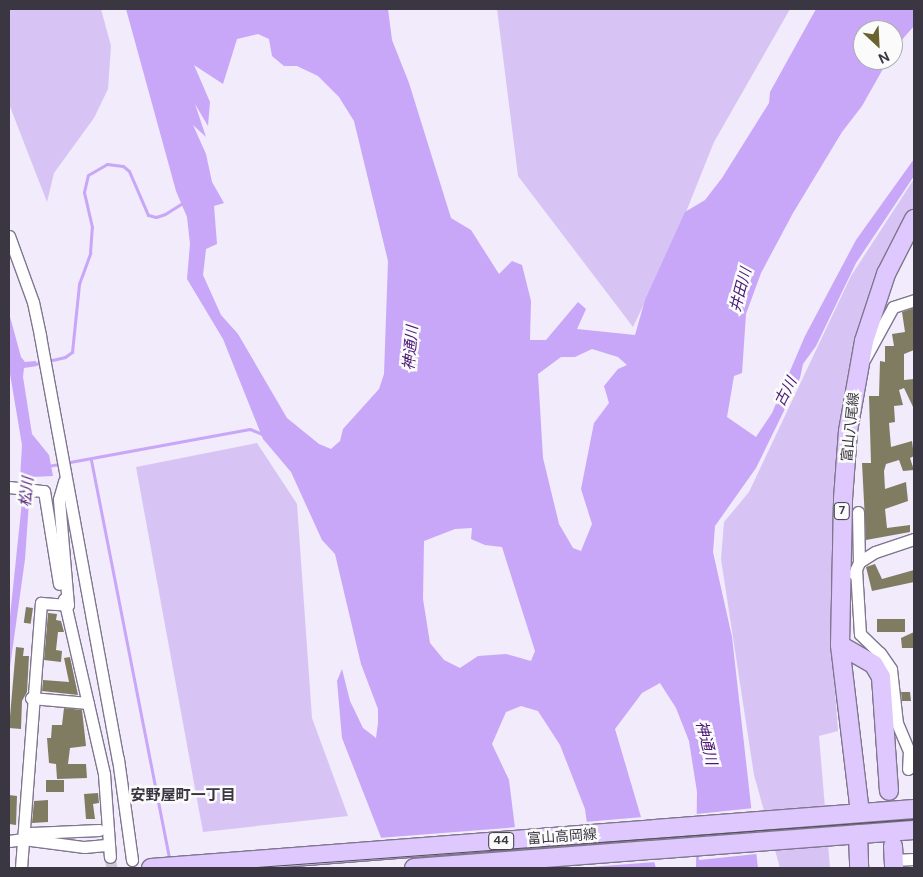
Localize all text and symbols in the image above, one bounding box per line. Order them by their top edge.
north arrow [853,20,903,70]
text: N [875,47,892,68]
water label: 井田川 [726,266,756,314]
water label: 神通川 [400,325,422,371]
water label: 古川 [771,375,801,409]
street label: 富山八尾線 [838,391,862,463]
water label: 松川 [16,476,38,508]
road number: 7 [833,502,851,520]
water label: 神通川 [692,719,720,767]
district label: 安野屋町一丁目 [131,787,235,805]
street label: 富山高岡線 [526,825,598,847]
road number: 44 [487,831,515,850]

